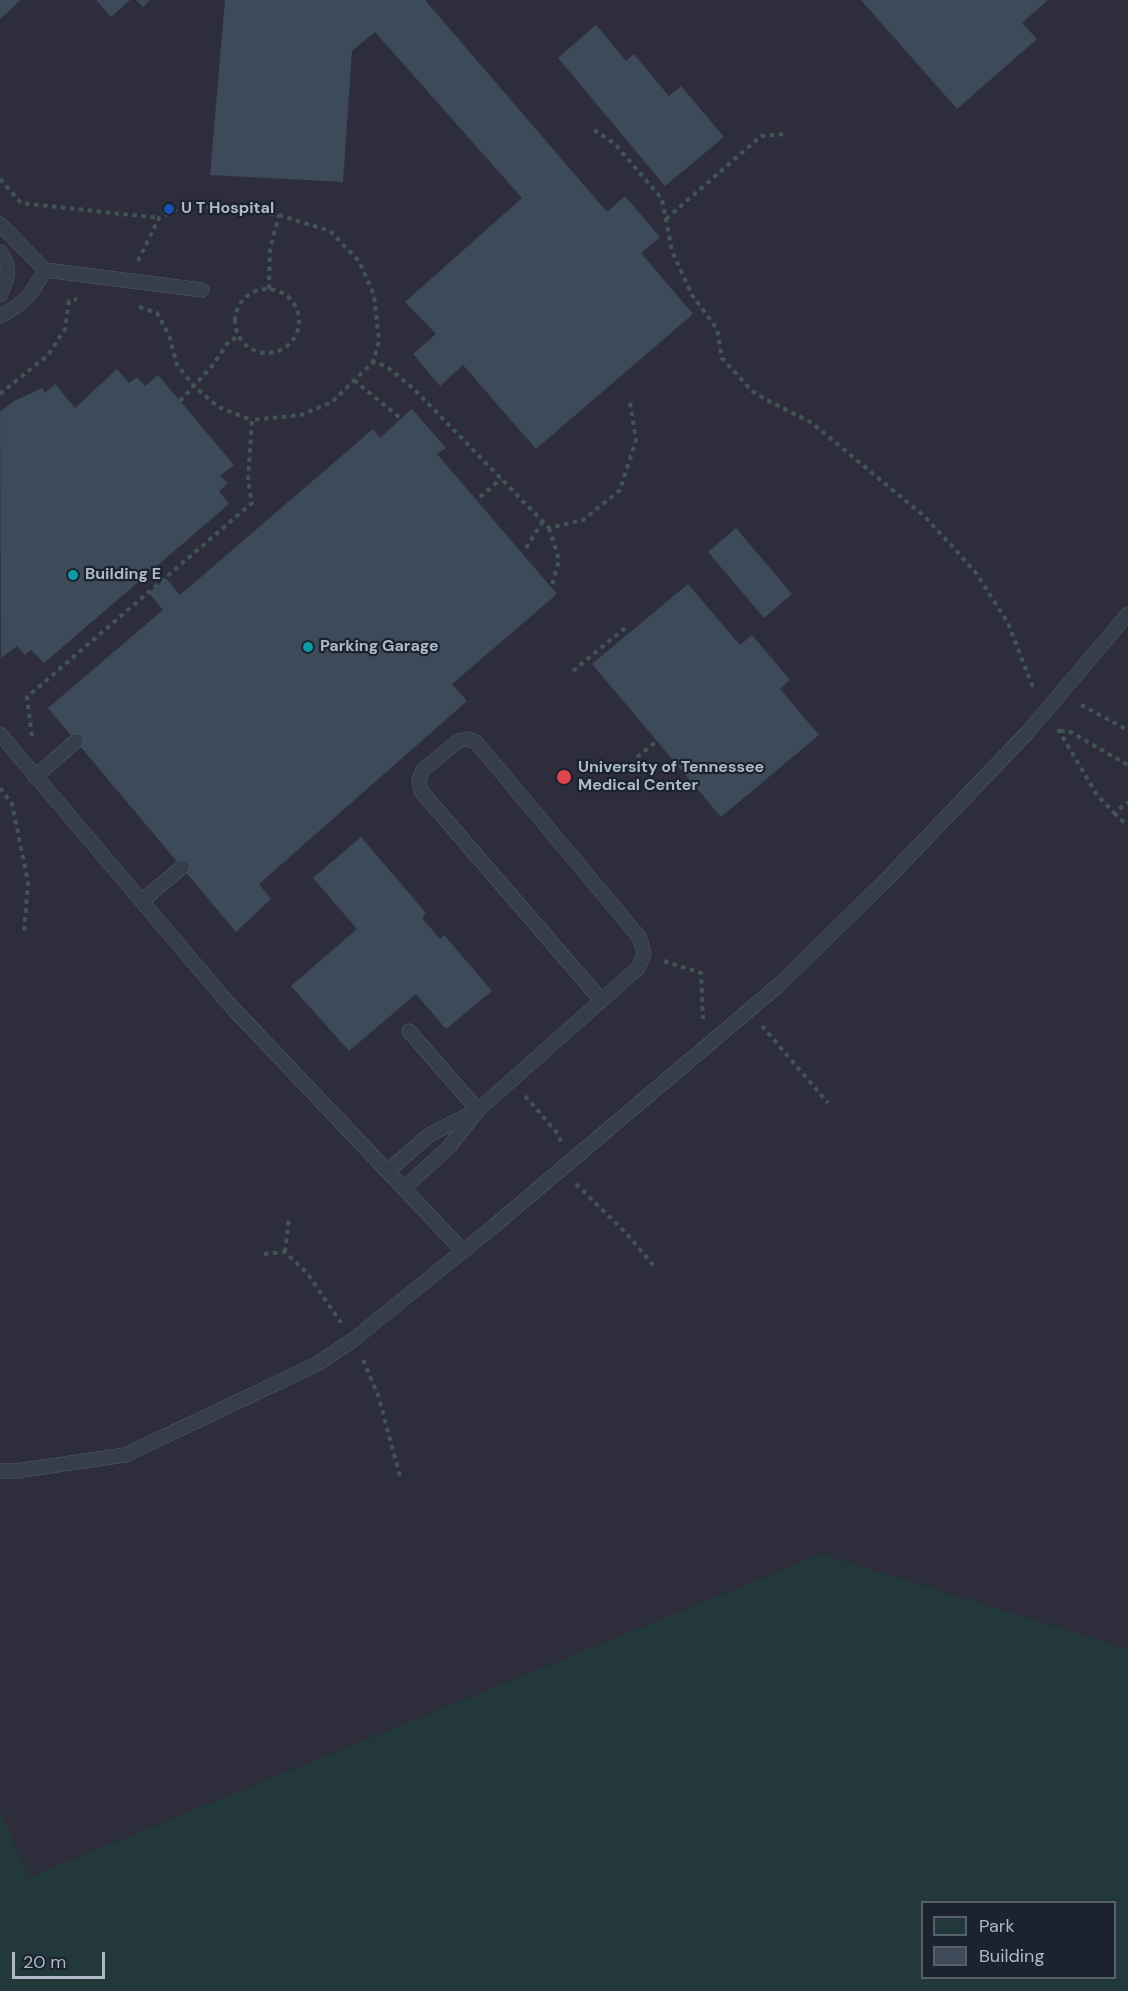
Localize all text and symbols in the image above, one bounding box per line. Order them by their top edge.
place label: U T Hospital [181,199,274,219]
marker: U T Hospital [162,202,176,216]
place label: Building E [85,565,161,585]
marker: Building E [66,568,80,582]
place label: Parking Garage [320,637,439,657]
marker: Parking Garage [301,640,315,654]
place label: University of Tennessee Medical Center [578,758,764,796]
marker: University of Tennessee Medical Center [555,768,573,786]
legend [921,1901,1116,1979]
text: Park [979,1914,1015,1938]
scale bar [15,1940,108,1978]
text: Building [979,1944,1044,1968]
text: 20 m [23,1950,66,1974]

